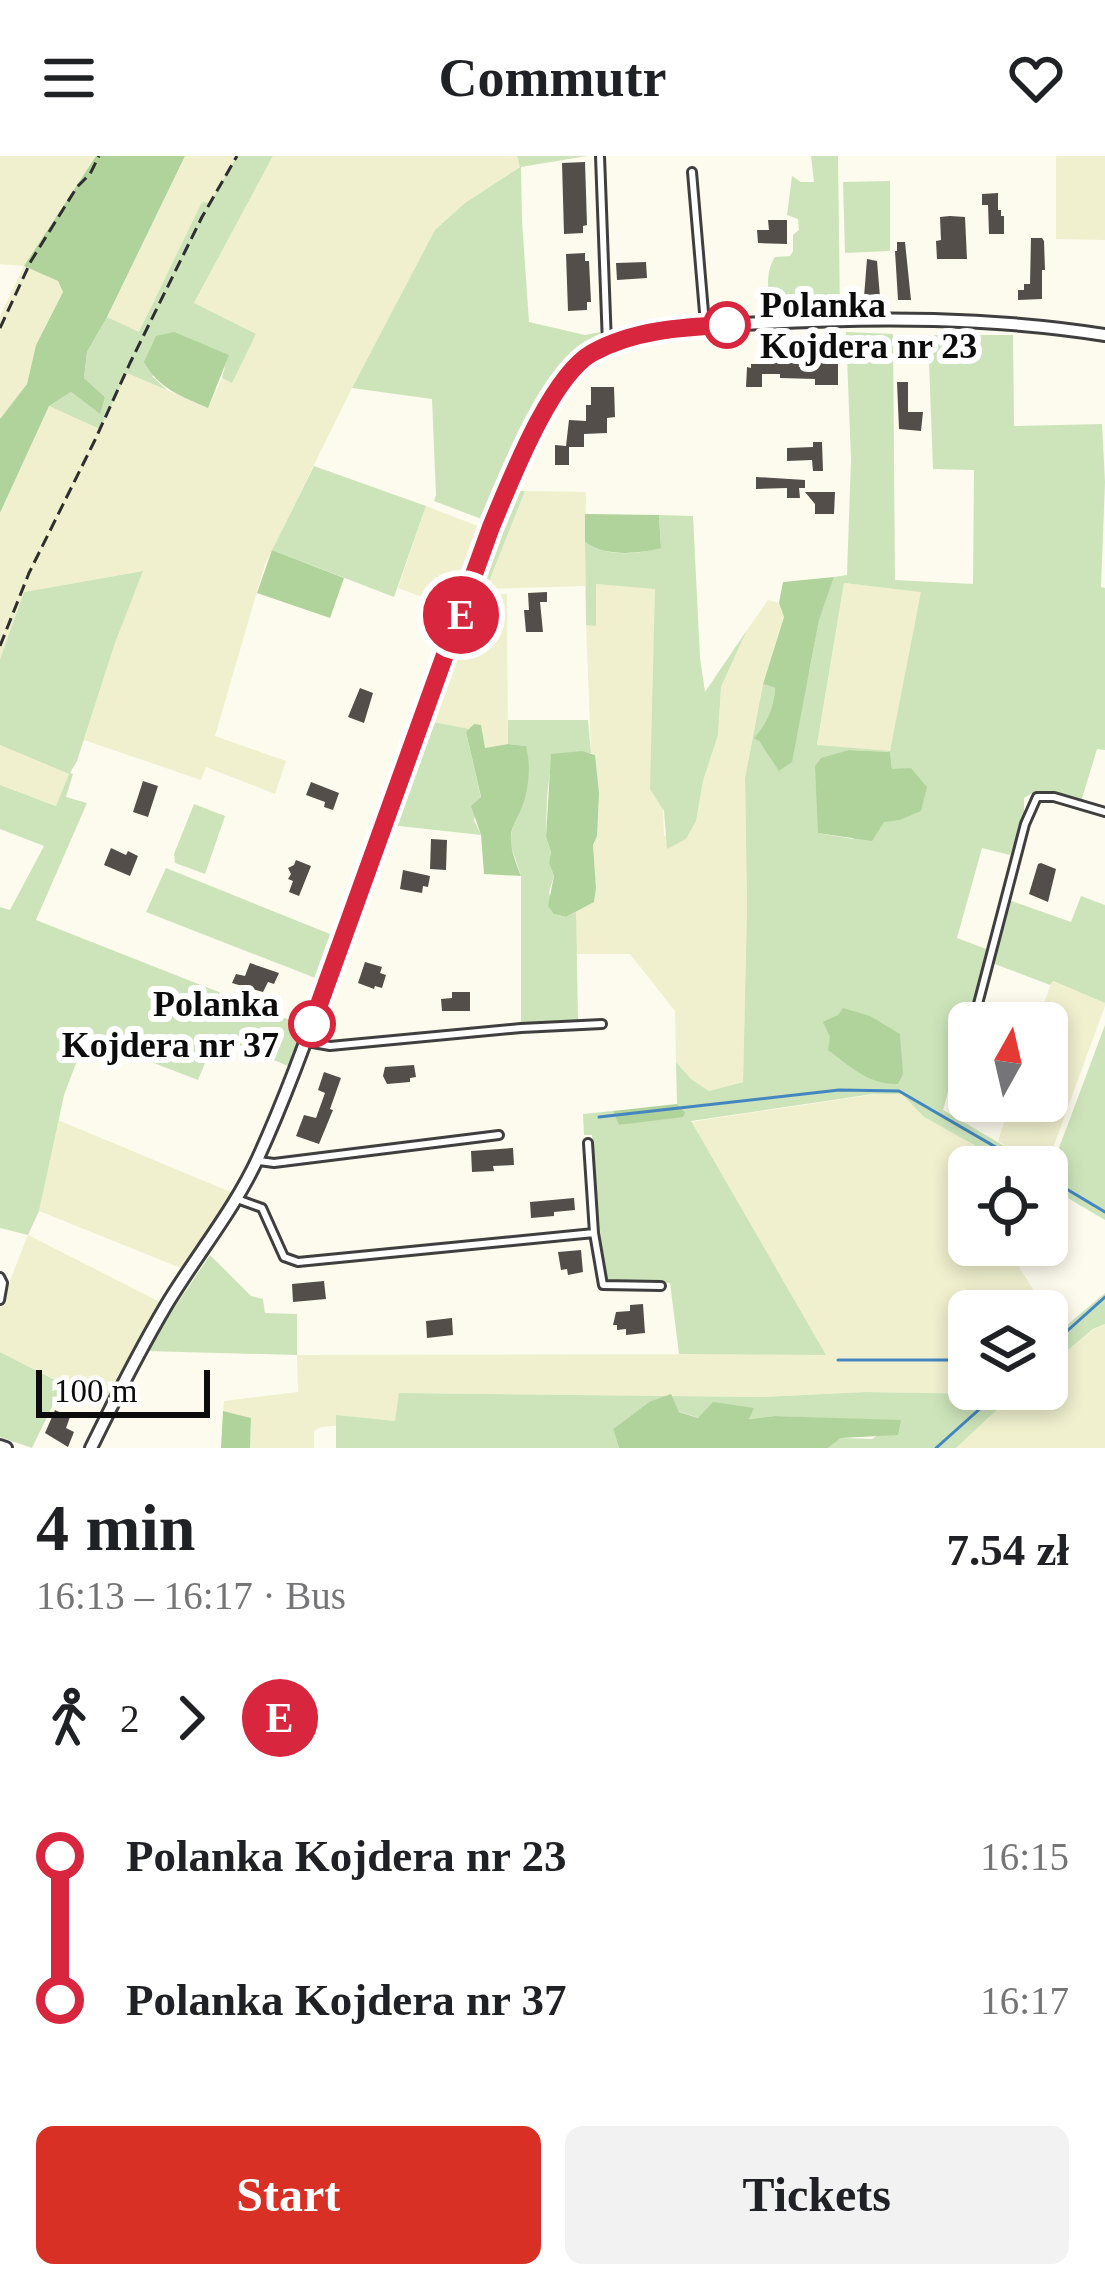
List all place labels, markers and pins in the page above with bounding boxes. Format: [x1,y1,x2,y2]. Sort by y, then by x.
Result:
place label: Polanka Kojdera nr 23 [760,285,977,366]
marker: Polanka Kojdera nr 23 [705,303,749,347]
place label: Polanka Kojdera nr 37 [62,984,279,1065]
marker: Polanka Kojdera nr 37 [290,1002,334,1046]

